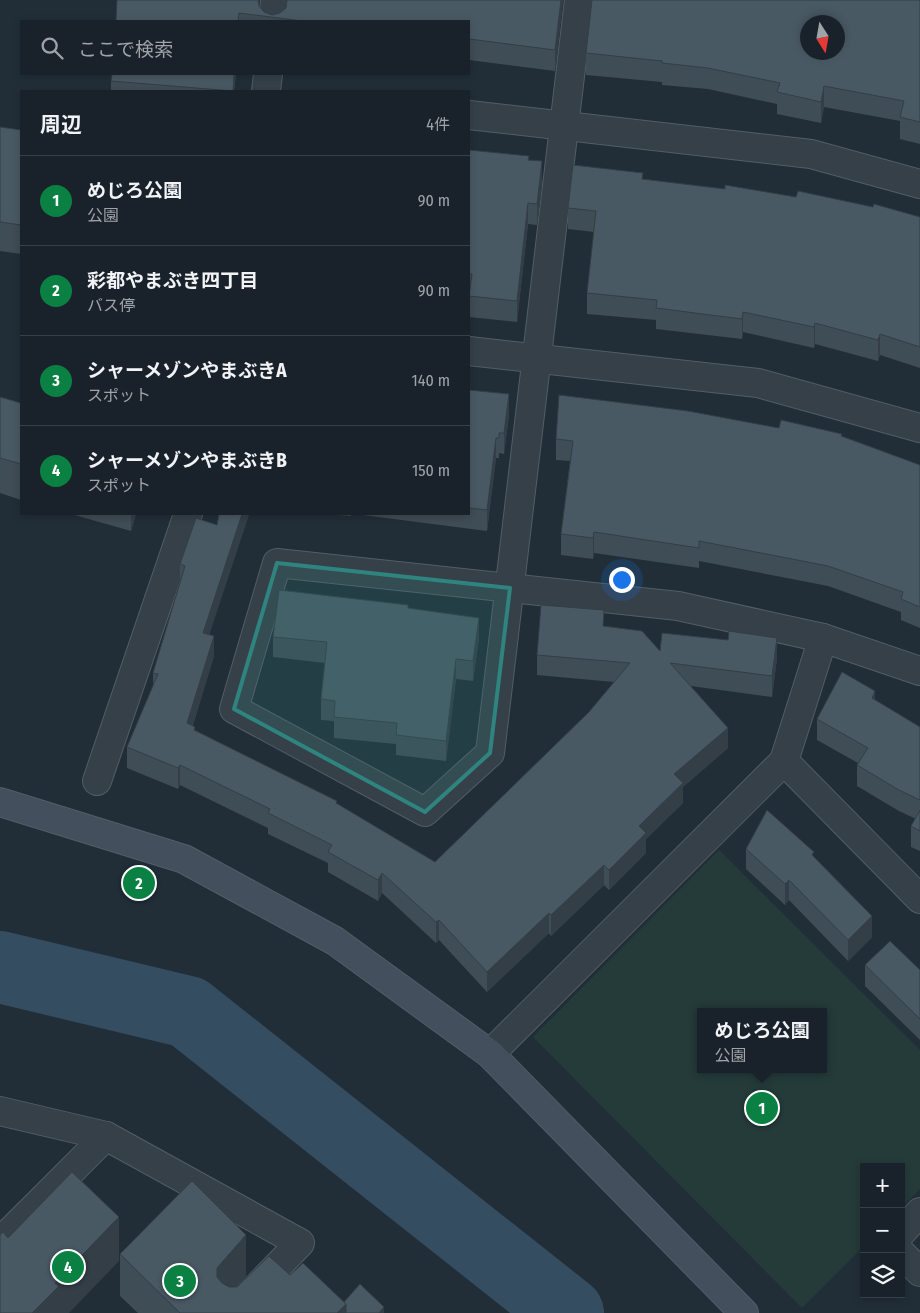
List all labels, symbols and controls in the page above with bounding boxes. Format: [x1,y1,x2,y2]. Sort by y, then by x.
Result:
north arrow [800,15,845,60]
search box [20,20,470,75]
icon: search [38,34,66,62]
text: ここで検索 [78,38,173,61]
text: 周辺 [40,112,82,138]
text: 4件 [426,115,450,134]
text: めじろ公園 [87,179,182,202]
text: 1 [53,191,59,210]
text: 90 m [418,191,450,210]
text: 公園 [87,206,119,225]
text: 彩都やまぶき四丁目 [87,269,258,292]
text: 2 [52,281,60,300]
text: 90 m [418,281,450,300]
text: バス停 [87,296,135,315]
text: シャーメゾンやまぶきA [87,359,287,382]
text: 3 [52,371,60,390]
text: 140 m [412,371,450,390]
text: スポット [87,386,151,405]
text: シャーメゾンやまぶきB [87,449,287,472]
text: 4 [52,461,60,480]
text: 150 m [412,461,450,480]
text: スポット [87,476,151,495]
your location [609,567,635,593]
pin: 2 [123,864,155,902]
popup [697,1008,827,1073]
text: めじろ公園 [714,1019,810,1042]
text: 公園 [714,1046,747,1065]
pin: 1 [746,1089,778,1127]
map controls [860,1163,905,1298]
button: + [860,1163,905,1208]
button: − [860,1208,905,1253]
pin: 4 [52,1248,84,1286]
button: layers [860,1253,905,1298]
pin: 3 [164,1262,196,1300]

